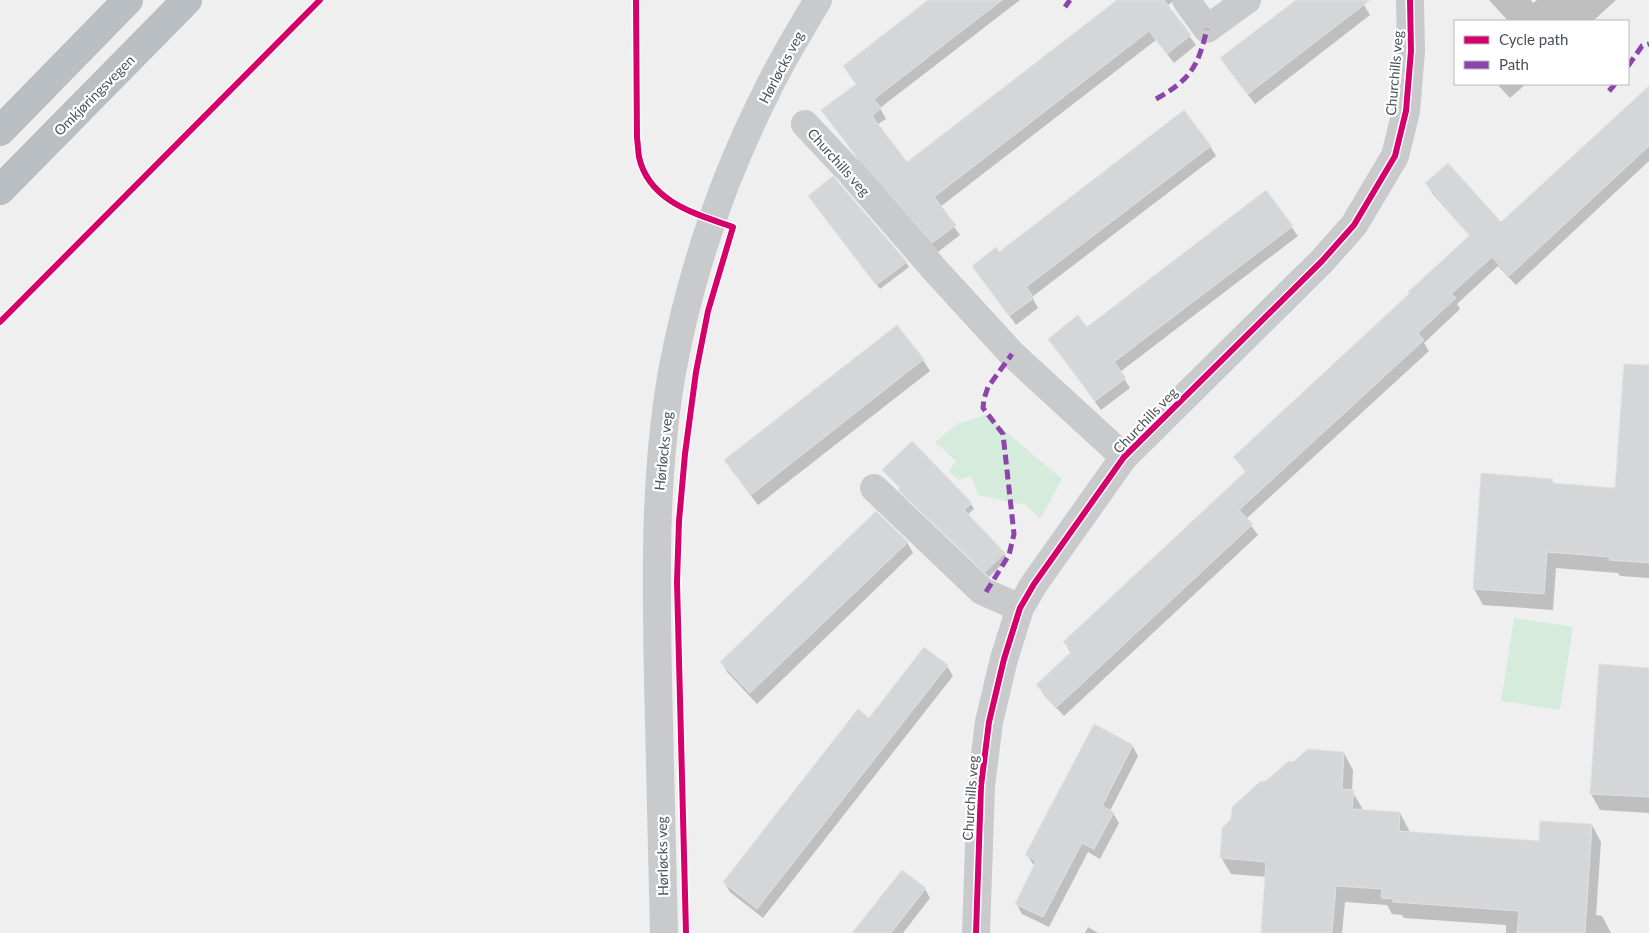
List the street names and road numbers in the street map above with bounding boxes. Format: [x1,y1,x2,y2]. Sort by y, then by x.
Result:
street label: Hørløcks veg [755,28,807,106]
street label: Churchills veg [1382,30,1406,116]
street label: Omkjøringsvegen [50,51,138,139]
street label: Churchills veg [804,125,874,199]
street label: Churchills veg [1109,383,1181,457]
street label: Hørløcks veg [650,411,676,491]
street label: Churchills veg [959,755,981,841]
street label: Hørløcks veg [653,816,671,896]

